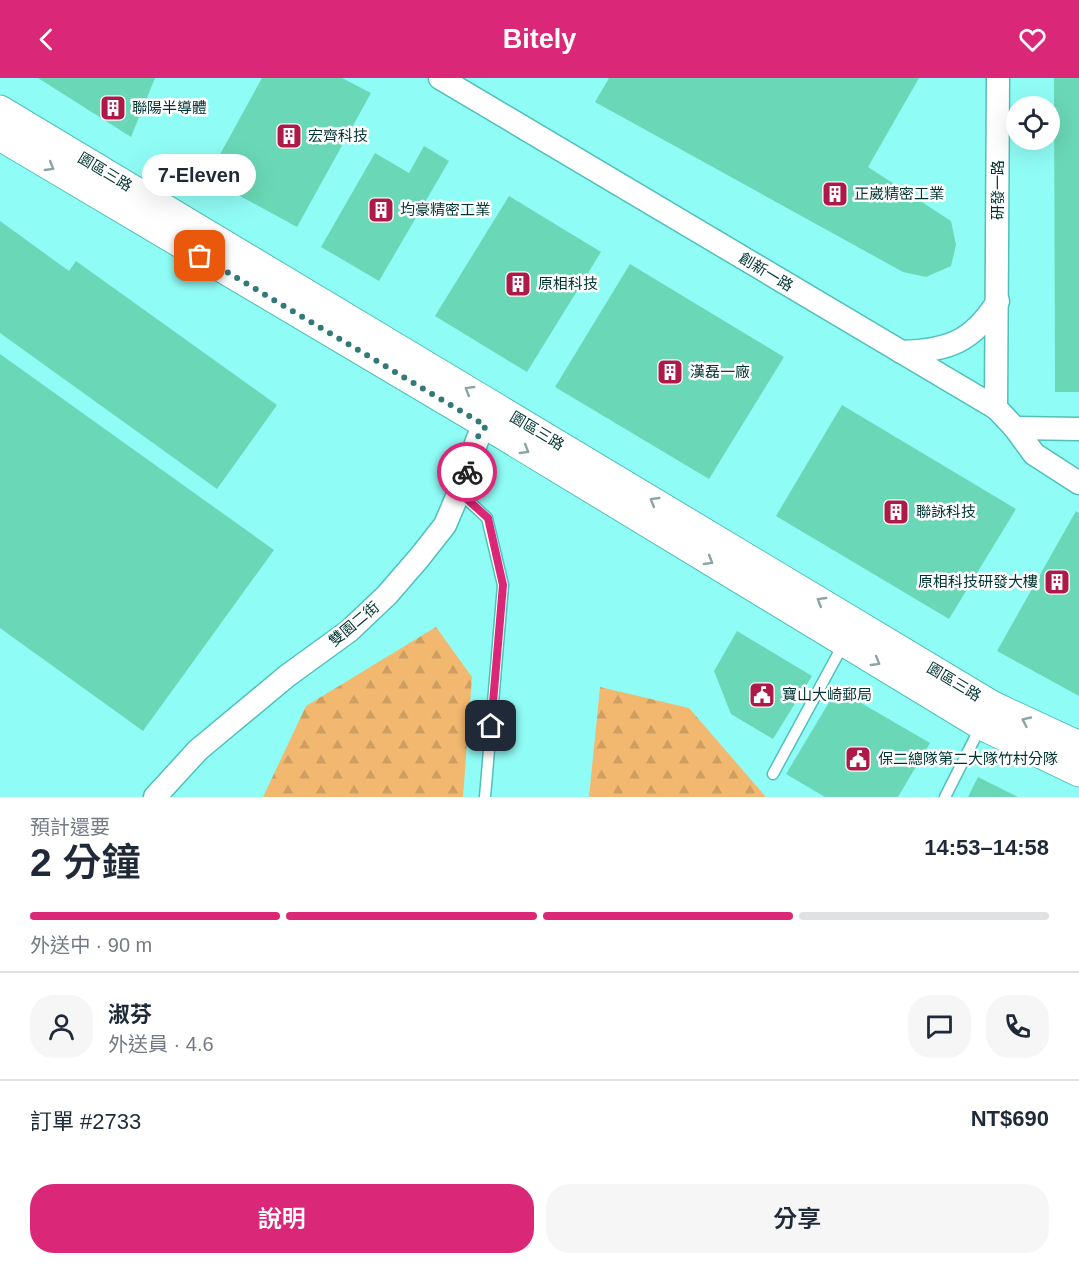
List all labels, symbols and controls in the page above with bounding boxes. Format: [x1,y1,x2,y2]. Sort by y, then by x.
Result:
icon: back [30,23,63,56]
icon: heart [1016,23,1049,56]
text: Bitely [503,24,576,54]
building icon: 聯陽半導體 [98,93,128,123]
map controls [1006,96,1060,150]
button: locate [1006,96,1060,150]
place label: 聯陽半導體 [132,99,207,116]
building icon: 宏齊科技 [274,121,304,151]
place label: 宏齊科技 [308,127,368,144]
street label: 園區三路 [75,149,135,194]
callout: 7-Eleven [143,154,257,196]
one-way arrow [44,160,54,171]
street label: 研發一路 [989,160,1006,220]
text: 7-Eleven [158,164,240,186]
building icon: 正崴精密工業 [820,179,850,209]
place label: 正崴精密工業 [854,185,944,202]
building icon: 均豪精密工業 [366,195,396,225]
place label: 均豪精密工業 [400,201,490,218]
pin [174,230,225,281]
icon: bag [183,239,216,272]
street label: 創新一路 [736,249,796,294]
building icon: 原相科技 [503,269,533,299]
place label: 原相科技 [538,275,598,292]
building icon: 漢磊一廠 [655,357,685,387]
place label: 漢磊一廠 [690,363,750,380]
one-way arrow [465,386,475,398]
street label: 園區三路 [507,408,567,453]
courier [437,442,497,502]
one-way arrow [519,442,529,454]
icon: bike [451,456,484,489]
one-way arrow [650,497,660,509]
building icon: 聯詠科技 [881,497,911,527]
place label: 聯詠科技 [916,503,976,520]
one-way arrow [703,554,713,566]
building icon: 原相科技研發大樓 [1042,567,1072,597]
place label: 原相科技研發大樓 [918,573,1038,590]
one-way arrow [817,597,827,609]
street label: 雙園二街 [325,598,382,649]
one-way arrow [870,655,880,667]
street label: 園區三路 [924,659,984,704]
public building icon: 寶山大崎郵局 [747,680,777,710]
place label: 寶山大崎郵局 [782,686,872,703]
pin [465,700,516,751]
icon: home [474,709,507,742]
one-way arrow [1021,716,1032,728]
public building icon: 保二總隊第二大隊竹村分隊 [843,744,873,774]
place label: 保二總隊第二大隊竹村分隊 [878,750,1058,767]
text: 預計還要 [30,816,110,838]
text: 14:53–14:58 [924,835,1049,860]
text: 2 分鐘 [30,841,141,884]
text: 外送中 · 90 m [30,934,152,956]
button: person [30,995,93,1058]
button: chat [908,995,971,1058]
button: phone [986,995,1049,1058]
text: 淑芬 [108,1002,152,1027]
text: 外送員 · 4.6 [108,1033,214,1055]
text: NT$690 [971,1106,1049,1131]
text: 訂單 #2733 [30,1109,141,1134]
button: 說明 [30,1184,534,1253]
button: 分享 [546,1184,1049,1253]

